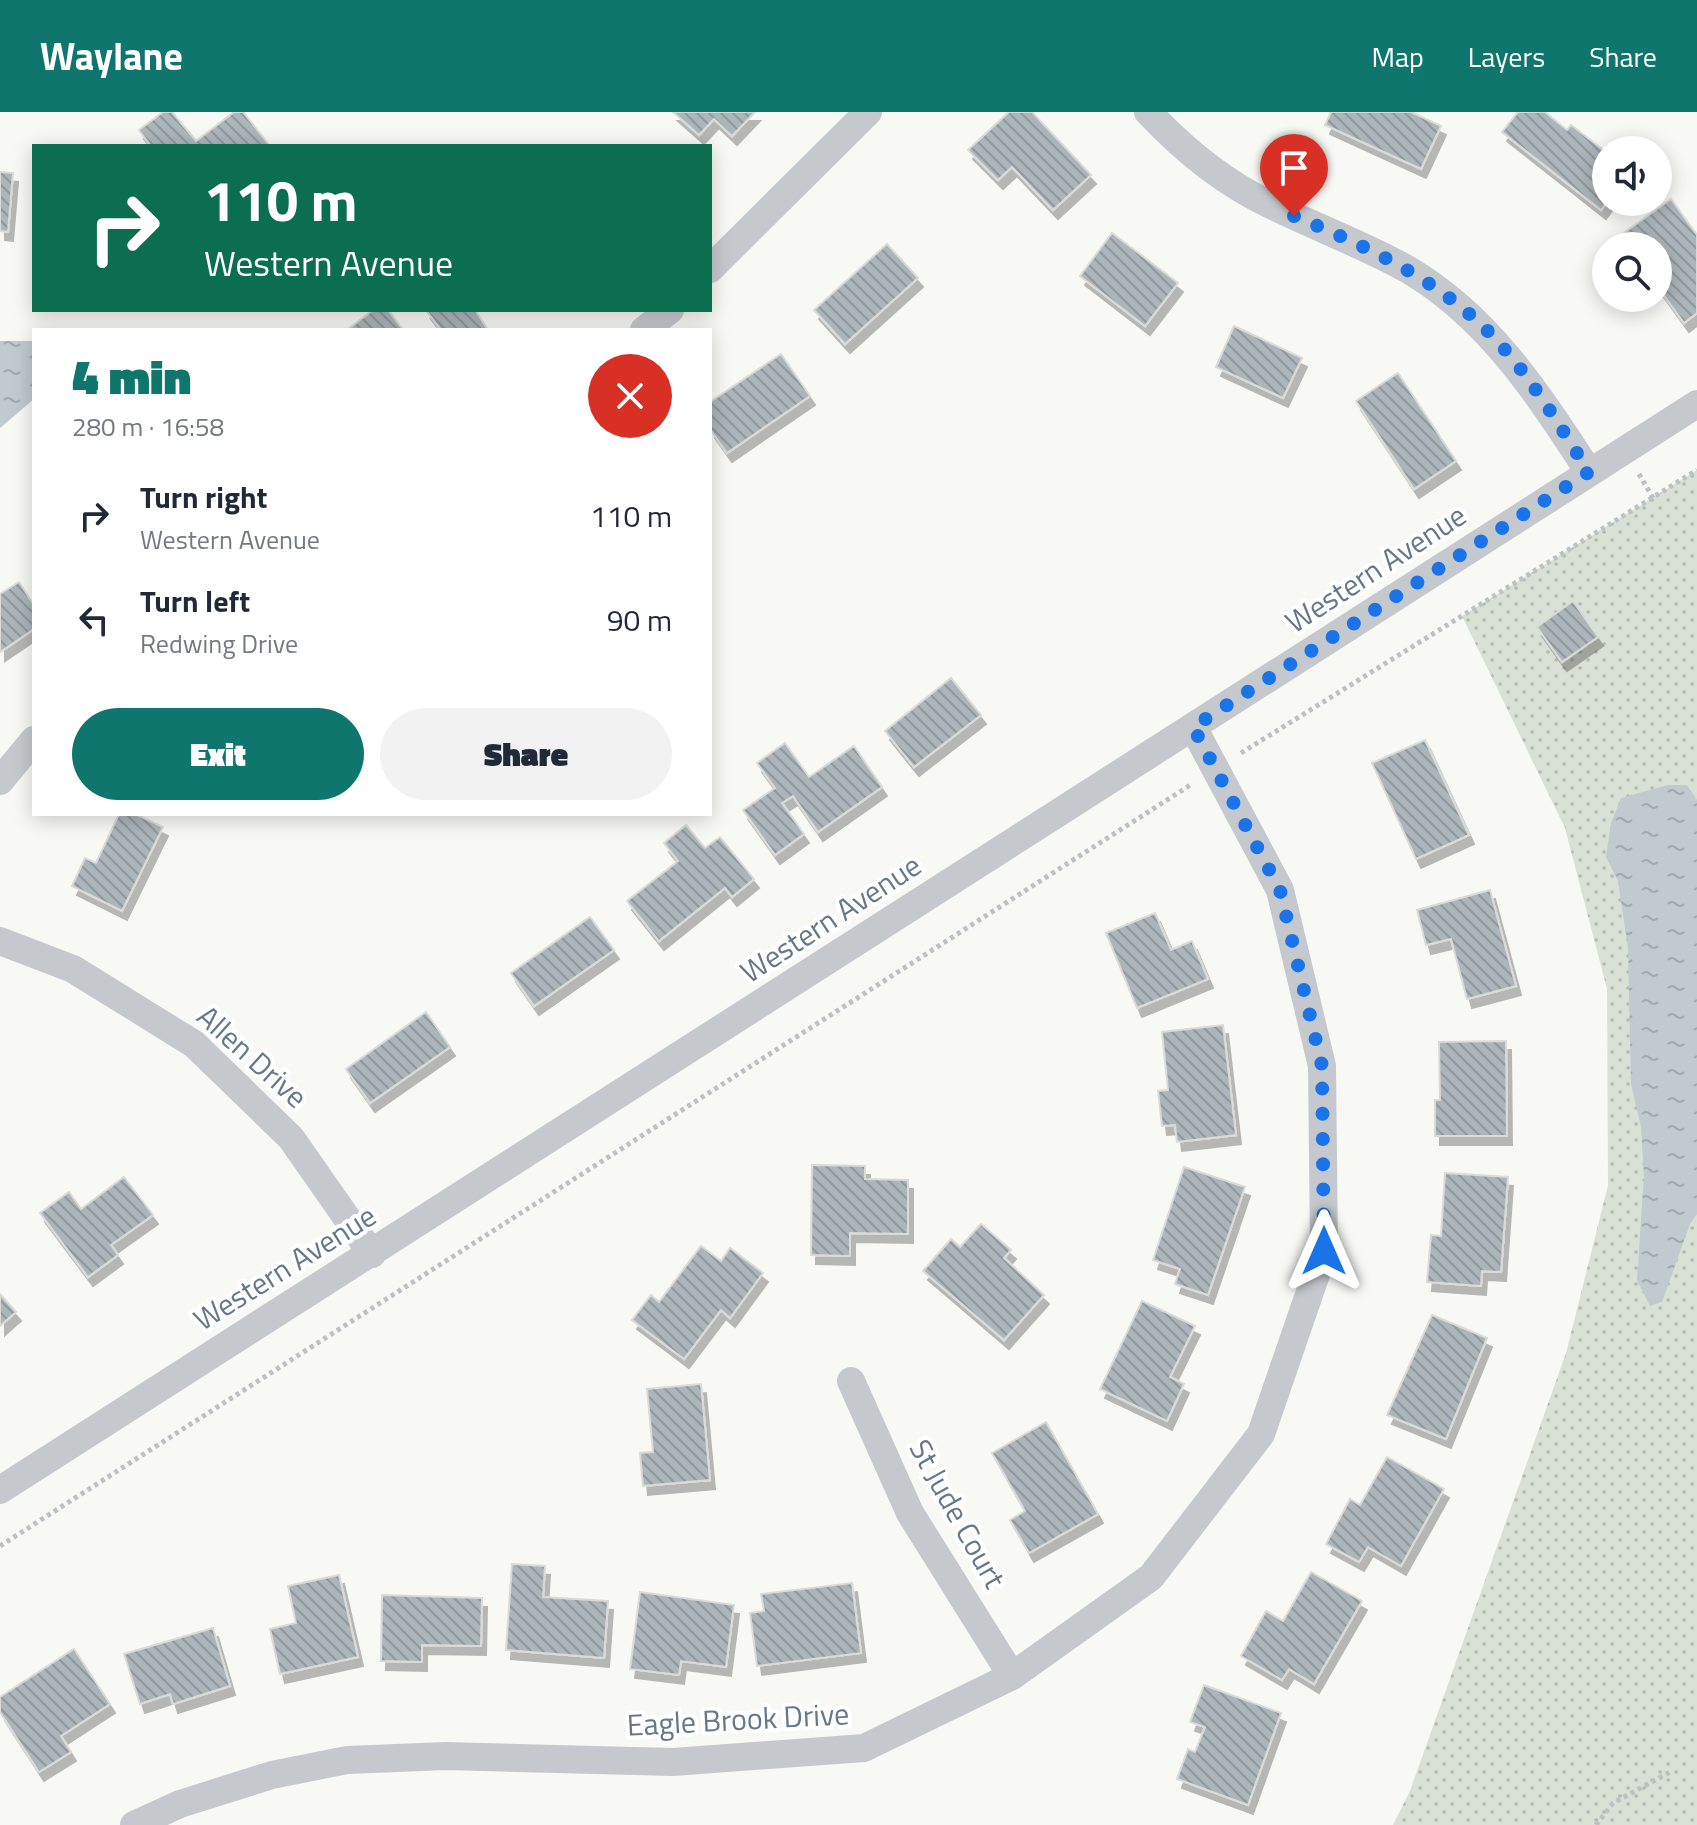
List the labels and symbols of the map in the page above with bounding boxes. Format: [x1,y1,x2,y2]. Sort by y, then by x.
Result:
pin [1260,134,1328,216]
street label: Western Avenue [1276,492,1475,644]
street label: Western Avenue [731,842,930,994]
street label: Allen Drive [187,994,318,1119]
street label: Western Avenue [184,1193,385,1342]
position arrow [1282,1209,1366,1293]
street label: St Jude Court [898,1431,1018,1597]
street label: Eagle Brook Drive [626,1690,850,1748]

